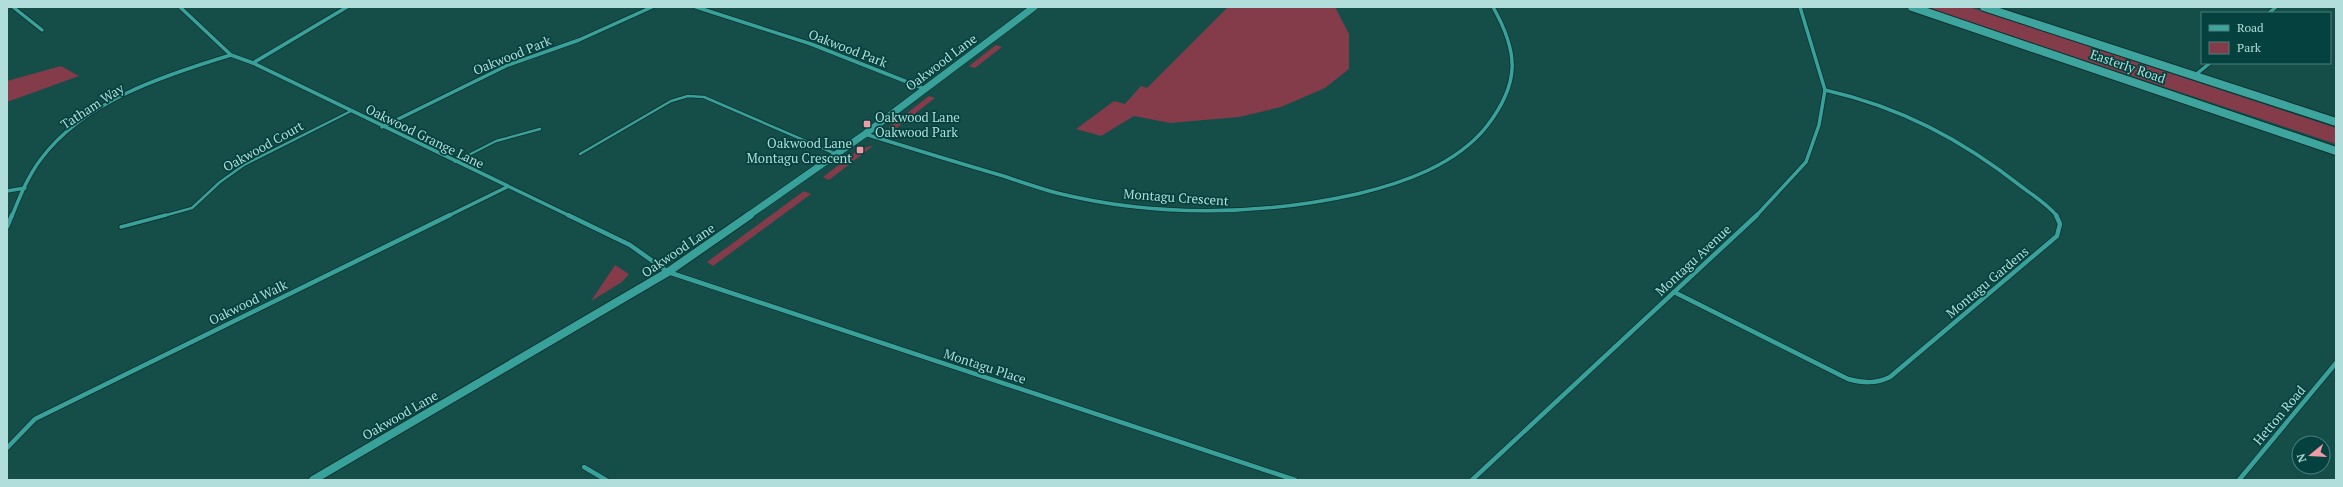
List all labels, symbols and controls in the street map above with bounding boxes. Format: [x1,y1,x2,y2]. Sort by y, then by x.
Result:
legend [2201,12,2331,64]
text: Road [2237,20,2264,35]
street label: Oakwood Park [806,25,890,71]
street label: Oakwood Lane [902,29,980,95]
street label: Oakwood Park [470,31,554,79]
text: Park [2237,40,2262,55]
street label: Easterly Road [2088,45,2168,87]
street label: Tatham Way [57,79,127,133]
street label: Oakwood Grange Lane [363,99,487,173]
place label: Oakwood Lane Oakwood Park [875,108,960,141]
street label: Oakwood Court [220,116,307,176]
marker: Oakwood Lane Oakwood Park [862,119,872,129]
place label: Oakwood Lane Montagu Crescent [747,134,852,167]
marker: Oakwood Lane Montagu Crescent [855,145,865,155]
street label: Montagu Crescent [1123,184,1229,210]
street label: Oakwood Lane [638,219,718,281]
street label: Montagu Avenue [1651,220,1735,300]
street label: Montagu Gardens [1942,242,2032,322]
street label: Oakwood Walk [206,275,291,329]
street label: Montagu Place [942,344,1028,388]
street label: Hetton Road [2249,381,2309,449]
street label: Oakwood Lane [359,386,441,444]
north arrow [2291,435,2331,475]
text: N [2293,451,2309,464]

